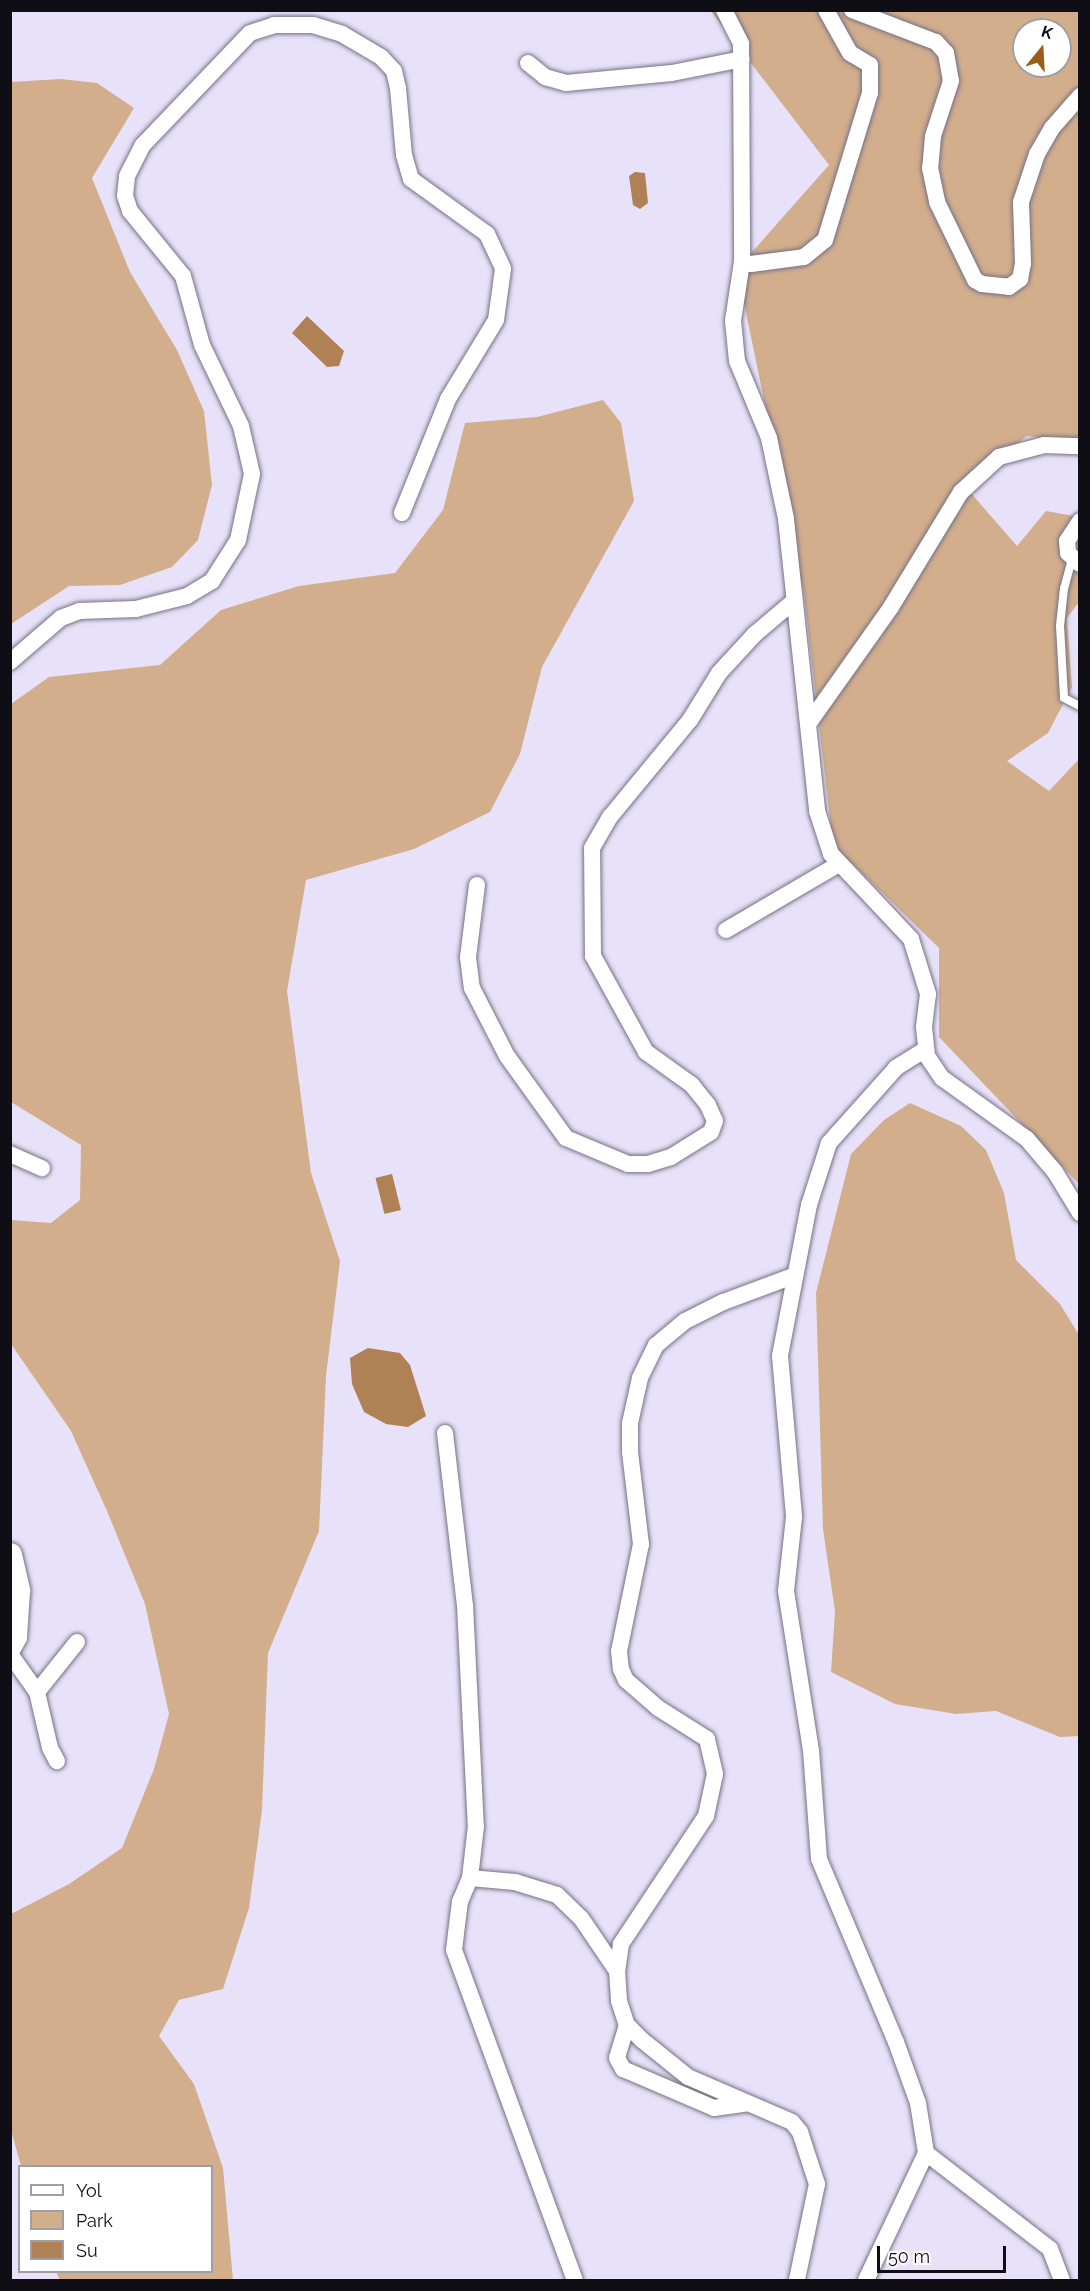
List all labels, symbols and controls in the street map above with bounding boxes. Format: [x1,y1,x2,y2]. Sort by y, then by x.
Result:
north arrow [1012,18,1072,78]
text: K [1039,22,1055,43]
legend [18,2165,213,2273]
text: Yol [76,2180,102,2201]
text: Park [76,2210,113,2231]
scale bar [880,2234,1009,2272]
text: Su [76,2240,98,2261]
text: 50 m [888,2246,930,2267]

